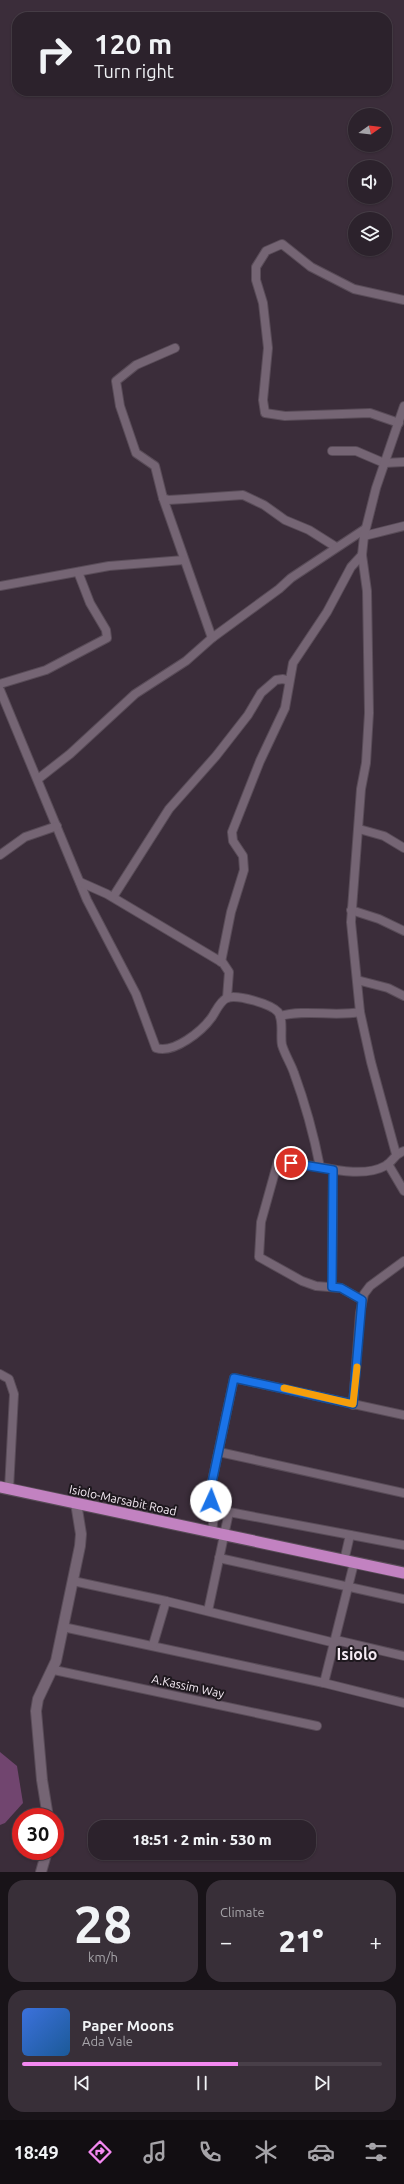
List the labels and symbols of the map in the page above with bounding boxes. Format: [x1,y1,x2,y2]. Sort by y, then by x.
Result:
north arrow [348,108,392,152]
pin [274,1146,308,1180]
position arrow [190,1480,232,1522]
street label: Isiolo-Marsabit Road [68,1482,178,1518]
district label: Isiolo [337,1645,377,1663]
street label: A.Kassim Way [151,1672,226,1700]
speed limit sign: 30 [12,1808,64,1860]

